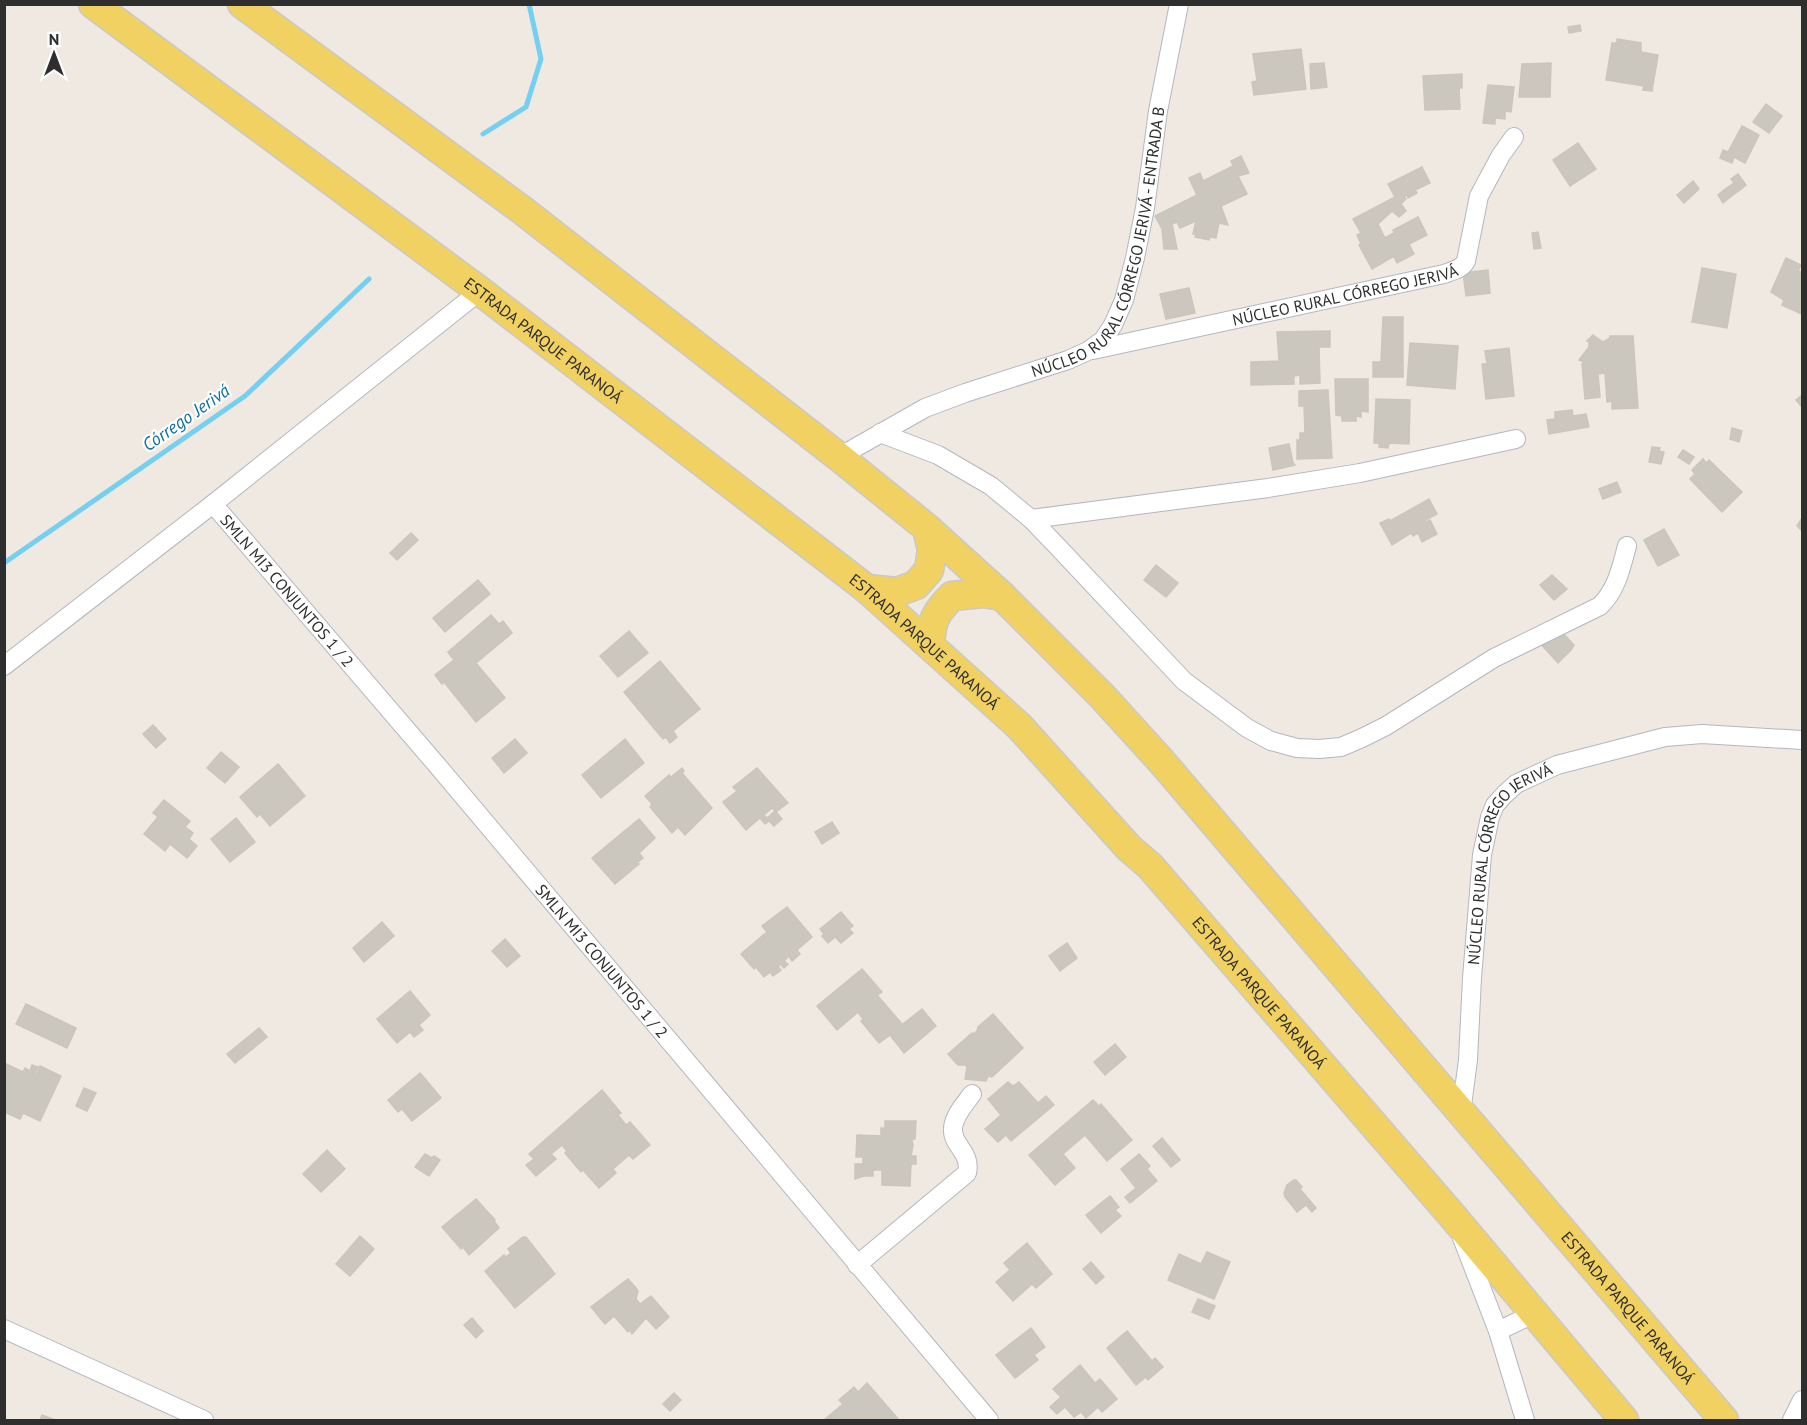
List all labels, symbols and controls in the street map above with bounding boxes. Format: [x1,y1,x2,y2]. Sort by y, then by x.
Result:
north arrow [24,24,84,84]
text: N [49,29,59,49]
street label: NÚCLEO RURAL CÓRREGO JERIVÁ - ENTRADA B [1029,105,1168,381]
street label: NÚCLEO RURAL CÓRREGO JERIVÁ [1230,260,1461,330]
street label: ESTRADA PARQUE PARANOÁ [460,273,627,408]
water label: Córrego Jerivá [138,379,234,456]
street label: SMLN MI3 CONJUNTOS 1 / 2 [216,510,358,671]
street label: ESTRADA PARQUE PARANOÁ [845,569,1004,714]
street label: NÚCLEO RURAL CÓRREGO JERIVÁ [1463,758,1556,966]
street label: SMLN MI3 CONJUNTOS 1 / 2 [532,880,672,1042]
street label: ESTRADA PARQUE PARANOÁ [1188,912,1331,1073]
street label: ESTRADA PARQUE PARANOÁ [1557,1227,1699,1389]

